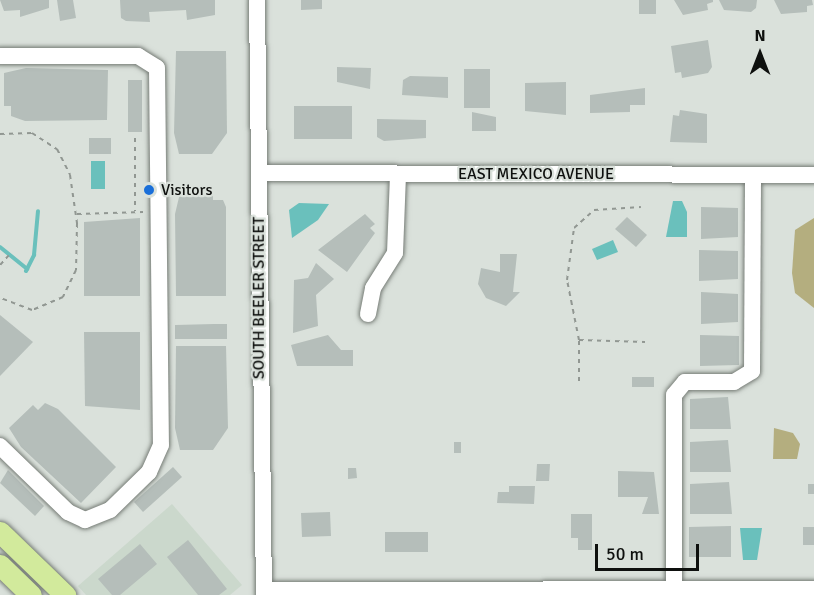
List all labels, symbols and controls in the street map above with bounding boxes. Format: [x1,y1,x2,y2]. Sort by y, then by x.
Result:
north arrow [730,24,790,84]
text: N [754,26,766,46]
street label: EAST MEXICO AVENUE [458,164,614,184]
place label: Visitors [161,180,212,200]
marker: Visitors [142,183,156,197]
street label: SOUTH BEELER STREET [249,217,269,379]
scale bar [598,532,702,570]
text: 50 m [606,543,644,565]

